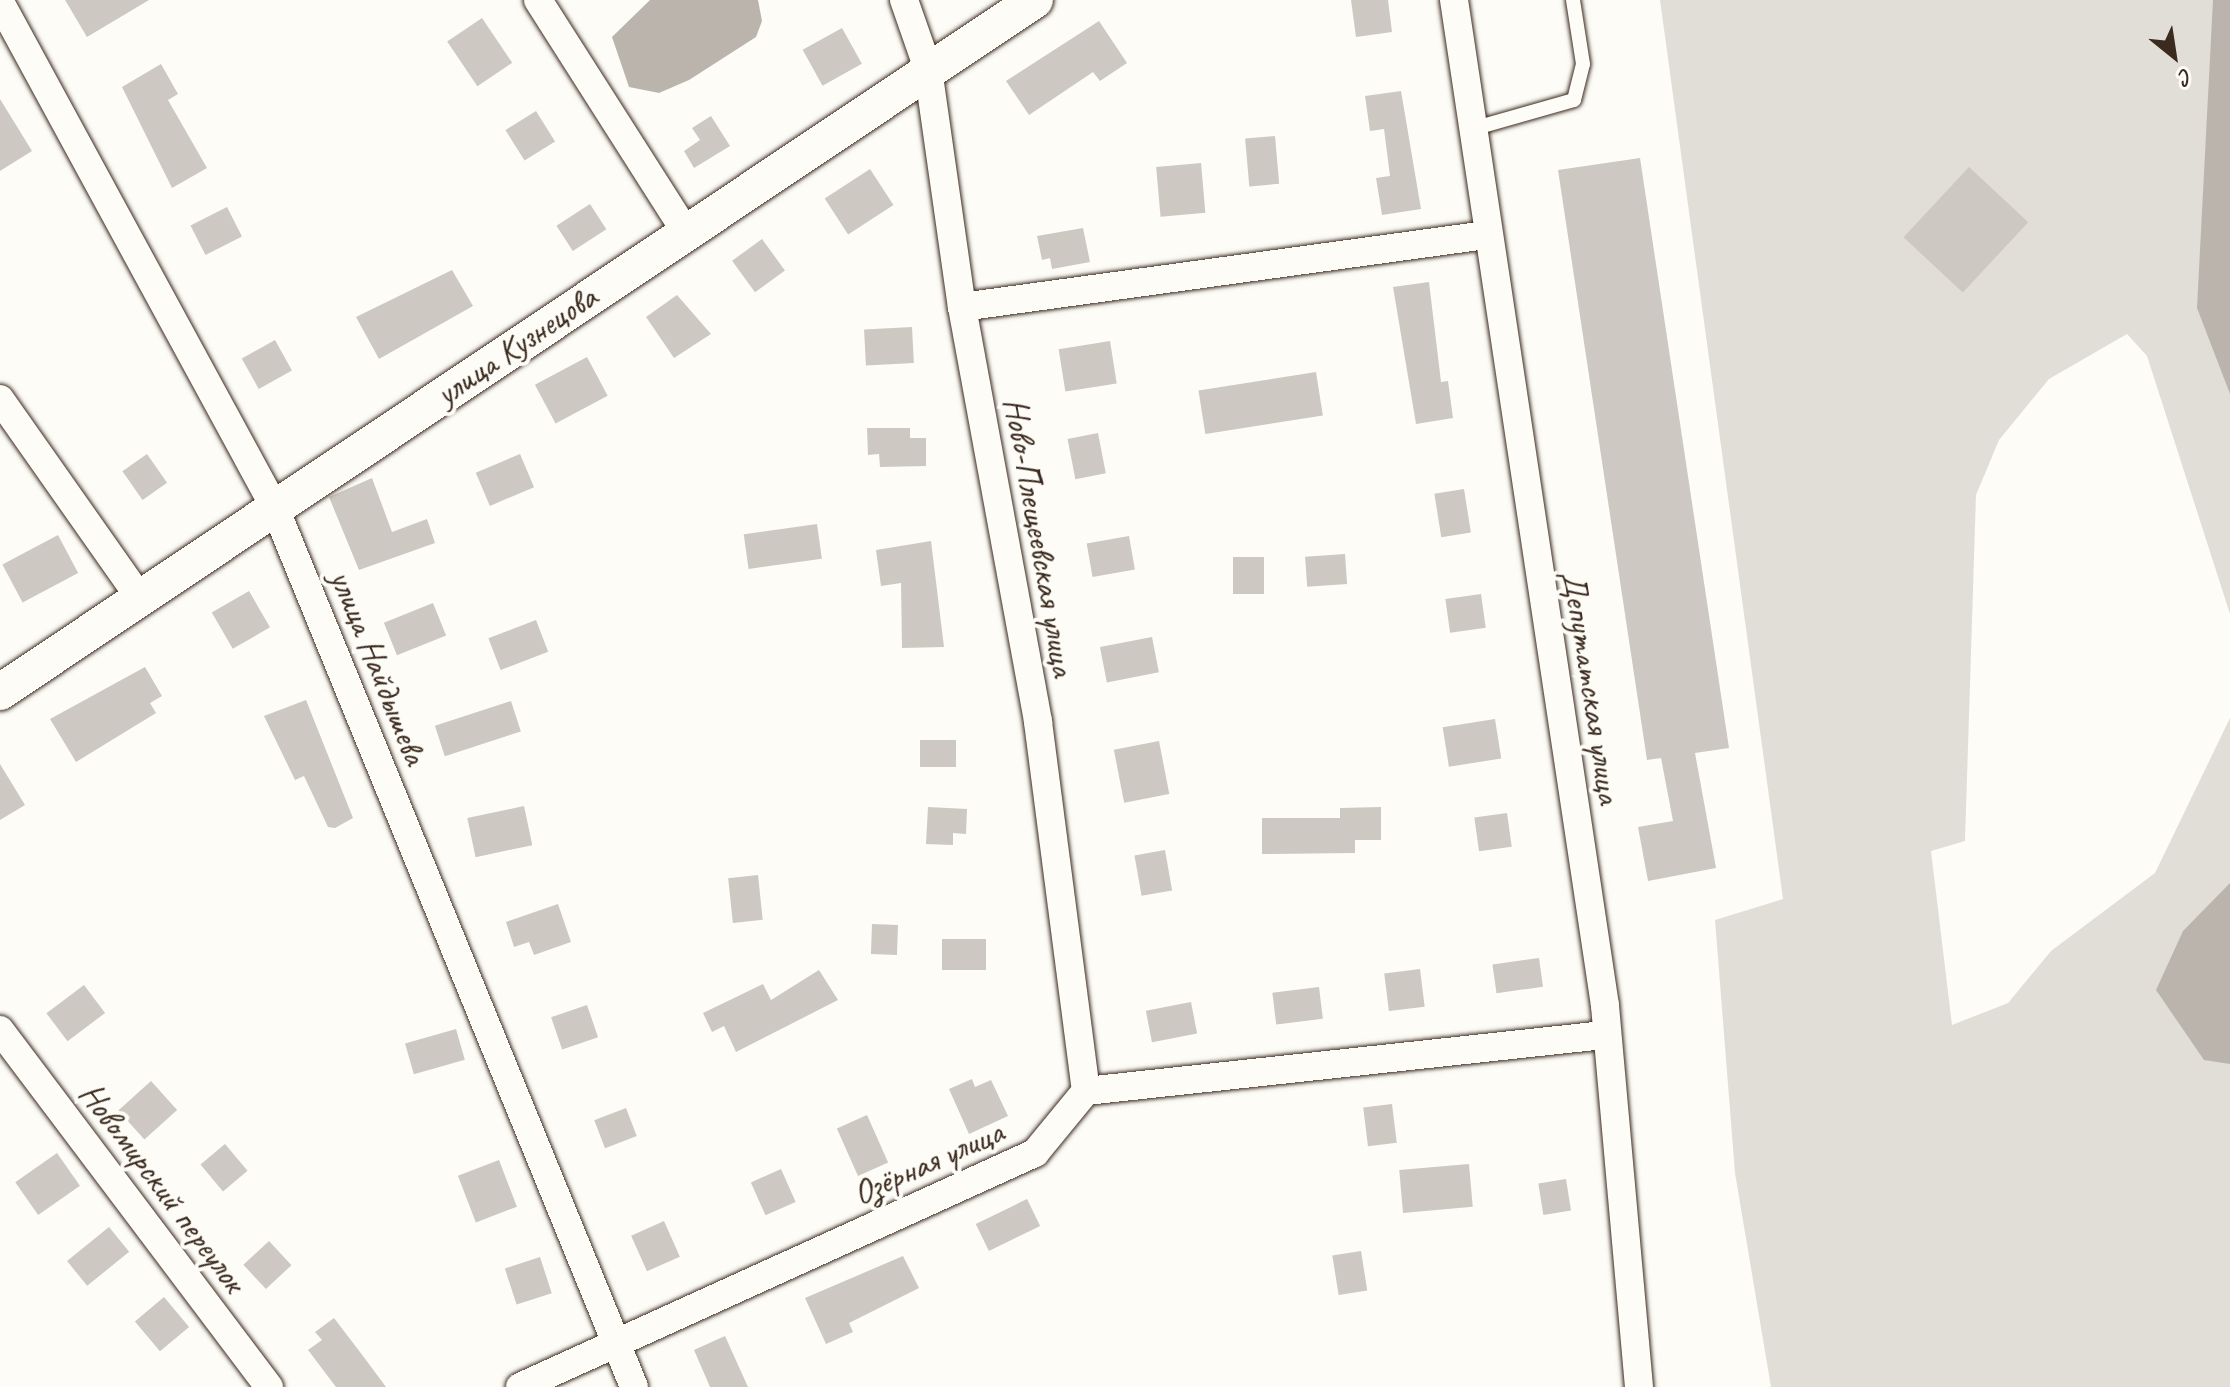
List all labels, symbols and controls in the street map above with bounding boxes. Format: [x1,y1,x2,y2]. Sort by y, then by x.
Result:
north arrow [2134,16,2214,96]
text: С [2174,62,2198,92]
street label: улица Кузнецова [428,276,604,414]
street label: Ново-Плещеевская улица [995,393,1085,681]
street label: улица Найдышева [322,564,436,770]
street label: Депутатская улица [1553,566,1631,808]
street label: Новомирский переулок [71,1074,255,1300]
street label: Озёрная улица [845,1110,1011,1214]

